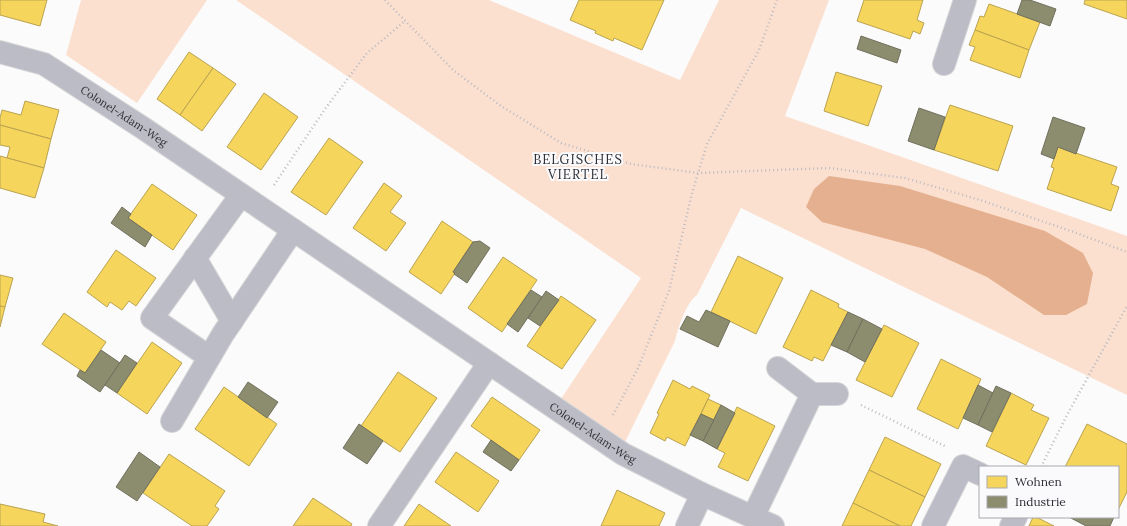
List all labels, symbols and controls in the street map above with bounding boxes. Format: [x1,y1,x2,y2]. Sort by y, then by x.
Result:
street label: Colonel-Adam-Weg [78,82,171,150]
district label: BELGISCHES VIERTEL [533,151,623,183]
street label: Colonel-Adam-Weg [547,399,639,467]
legend [979,466,1119,518]
text: Wohnen [1015,474,1062,489]
text: Industrie [1015,494,1066,509]

